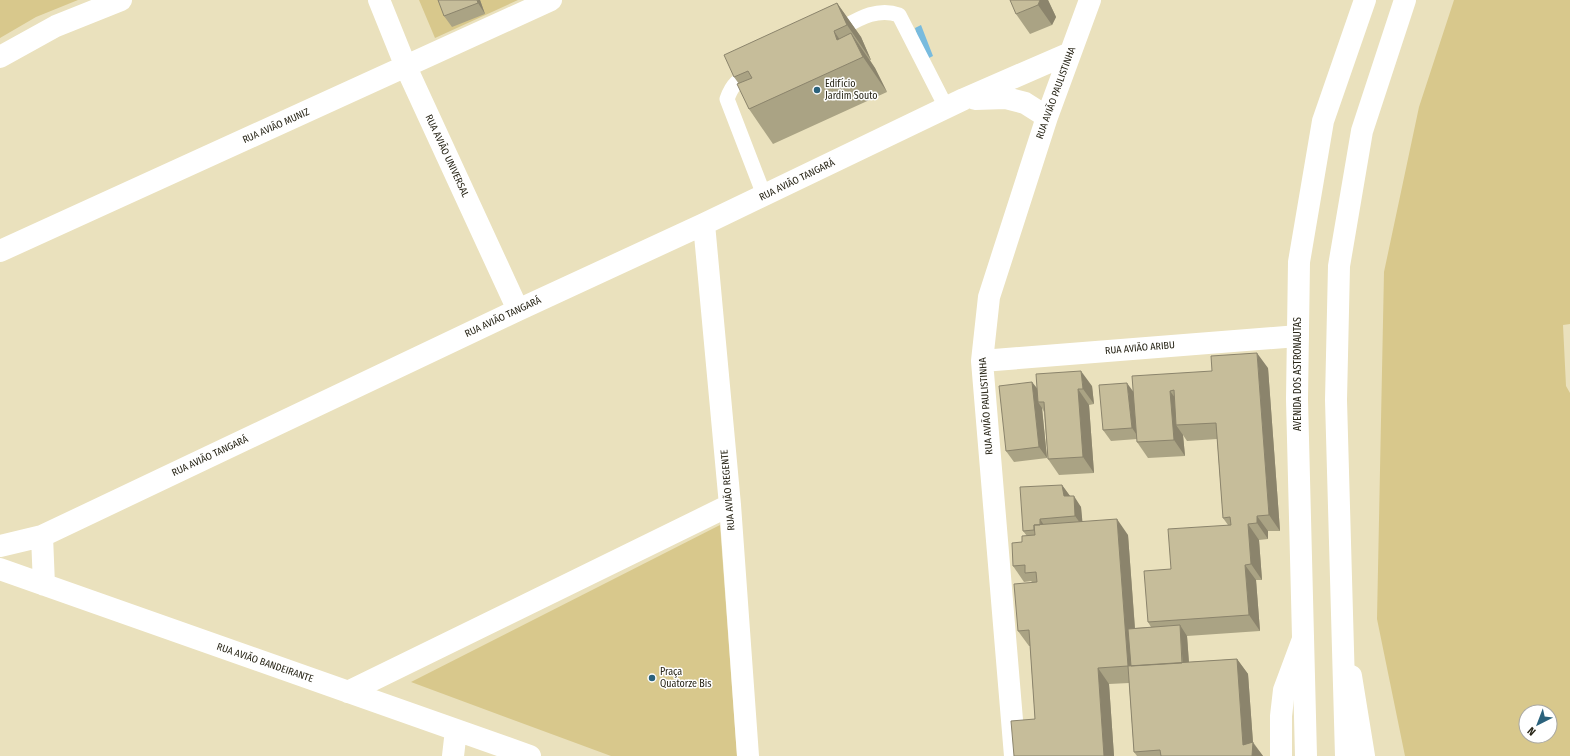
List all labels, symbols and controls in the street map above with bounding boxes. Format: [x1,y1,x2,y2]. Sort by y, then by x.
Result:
street label: RUA AVIÃO PAULISTINHA [1033,44,1079,141]
place label: Edifício Jardim Souto [825,77,878,102]
marker: Edifício Jardim Souto [812,85,822,95]
street label: RUA AVIÃO MUNIZ [240,105,311,146]
street label: RUA AVIÃO UNIVERSAL [423,112,473,200]
street label: RUA AVIÃO TANGARÁ [756,154,837,203]
street label: RUA AVIÃO TANGARÁ [462,292,544,340]
street label: AVENIDA DOS ASTRONAUTAS [1292,317,1304,431]
street label: RUA AVIÃO ARIBU [1104,338,1176,357]
street label: RUA AVIÃO PAULISTINHA [976,356,995,455]
street label: RUA AVIÃO TANGARÁ [169,431,251,479]
street label: RUA AVIÃO REGENTE [717,449,738,531]
street label: RUA AVIÃO BANDEIRANTE [215,640,315,685]
place label: Praça Quatorze Bis [660,666,712,690]
marker: Praça Quatorze Bis [647,673,657,683]
north arrow [1518,704,1558,744]
text: N [1525,724,1538,738]

